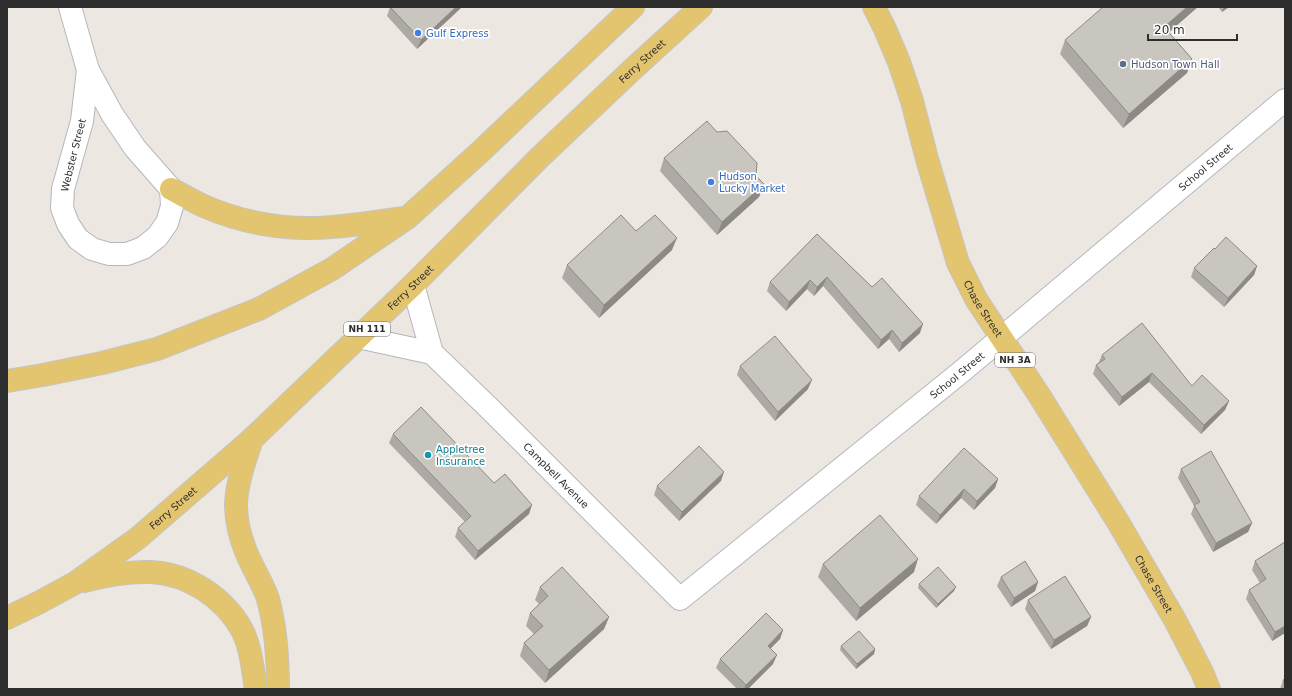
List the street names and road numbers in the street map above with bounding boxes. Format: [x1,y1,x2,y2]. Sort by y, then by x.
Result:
street label: Ferry Street [617,37,668,85]
street label: Webster Street [59,117,88,193]
street label: School Street [1176,142,1235,193]
street label: Ferry Street [386,263,435,312]
street label: Chase Street [961,278,1004,339]
road number: NH 111 [344,322,390,336]
street label: School Street [928,350,987,401]
road number: NH 3A [995,353,1035,367]
street label: Campbell Avenue [521,441,591,511]
street label: Ferry Street [147,485,199,532]
street label: Chase Street [1132,553,1174,615]

